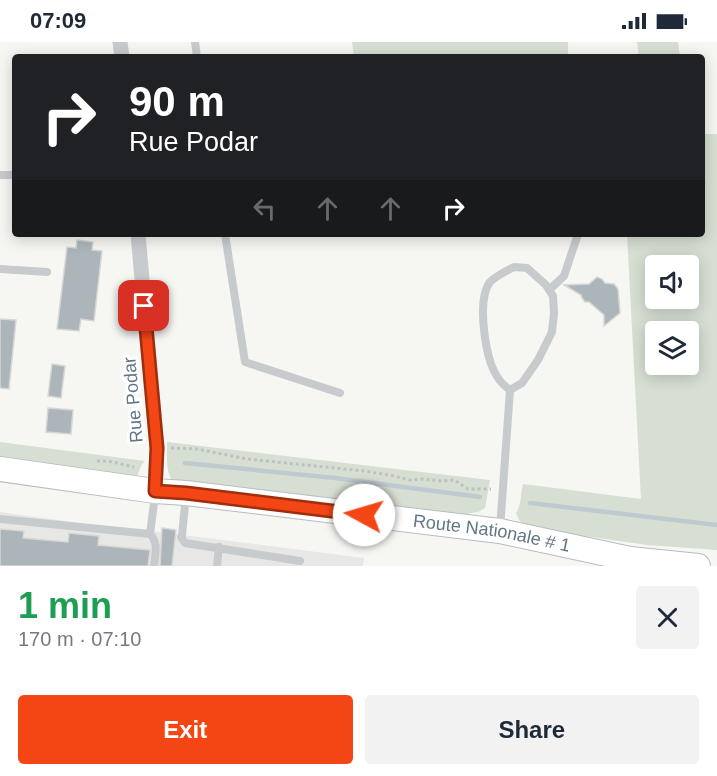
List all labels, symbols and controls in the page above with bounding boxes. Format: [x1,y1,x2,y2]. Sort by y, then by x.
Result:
text: 07:09 [30,8,86,33]
icon: right [30,78,108,156]
text: 90 m [129,78,225,125]
text: Rue Podar [129,127,258,157]
icon: left [248,192,281,225]
icon: ahead [311,192,344,225]
icon: ahead [374,192,407,225]
icon: right [437,192,470,225]
map controls [645,255,699,375]
button: sound [645,255,699,309]
pin [118,280,169,331]
icon: arrive [127,289,160,322]
button: layers [645,321,699,375]
street label: Rue Podar [119,356,147,444]
position arrow [332,483,396,547]
street label: Route Nationale # 1 [412,511,572,556]
text: 1 min [18,585,112,626]
button: close [636,586,699,649]
text: 170 m · 07:10 [18,628,141,650]
button: Exit [18,695,353,764]
button: Share [365,695,699,764]

